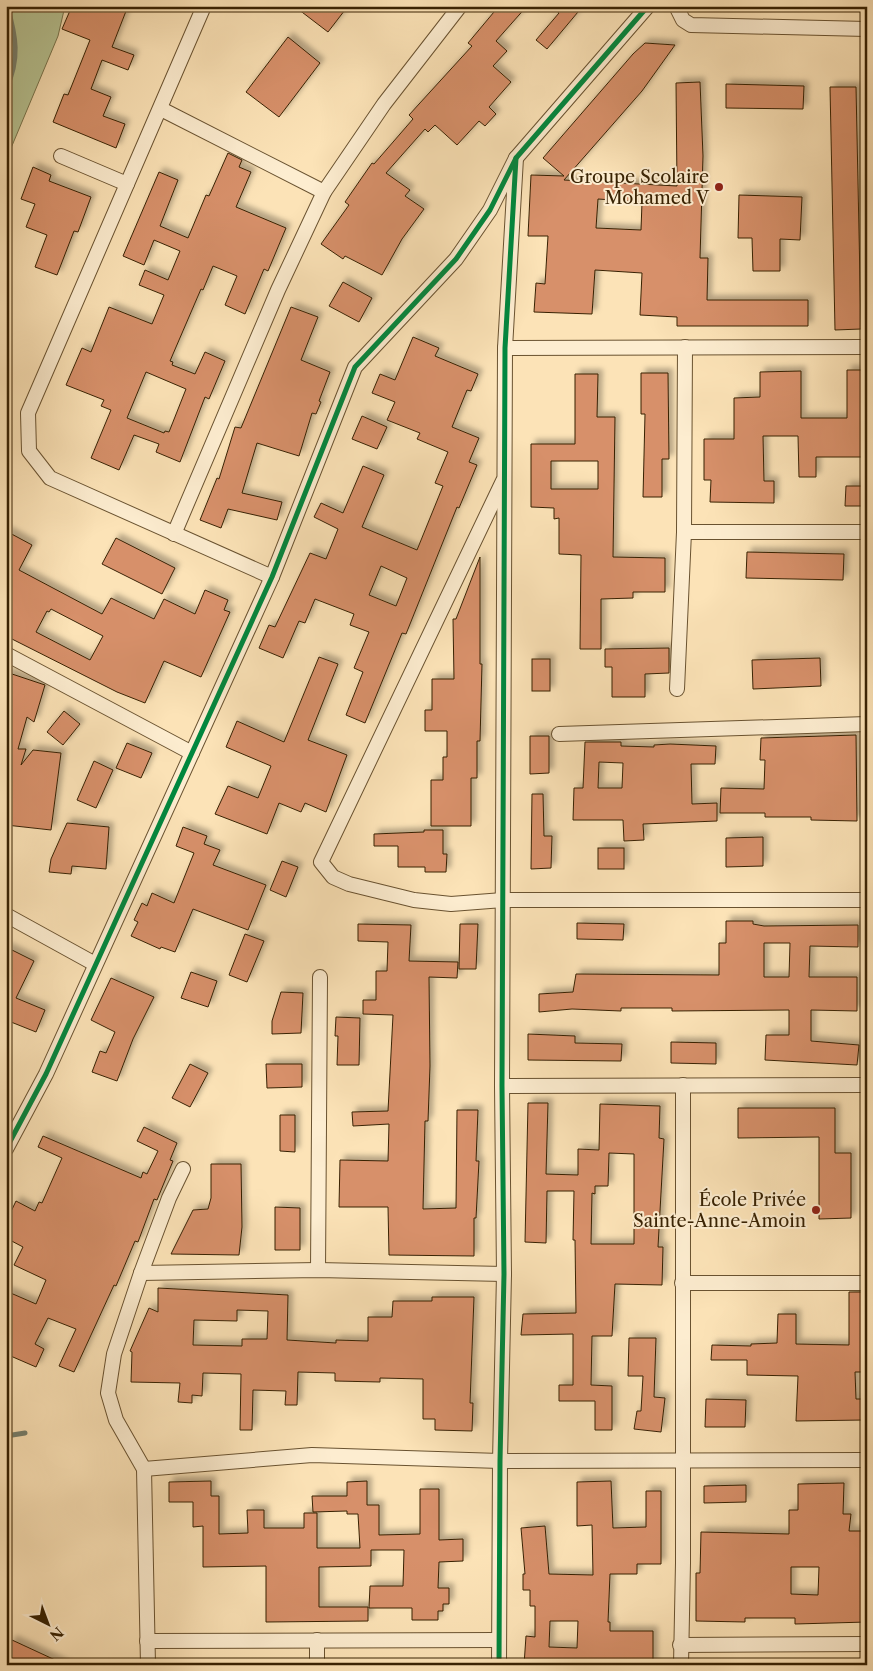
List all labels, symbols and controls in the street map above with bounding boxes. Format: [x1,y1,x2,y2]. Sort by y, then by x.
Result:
place label: Groupe Scolaire Mohamed V [570,166,710,209]
marker: Groupe Scolaire Mohamed V [713,181,725,193]
place label: École Privée Sainte-Anne-Amoin [633,1188,806,1232]
marker: École Privée Sainte-Anne-Amoin [810,1204,822,1216]
north arrow [22,1598,72,1648]
text: N [46,1623,67,1644]

